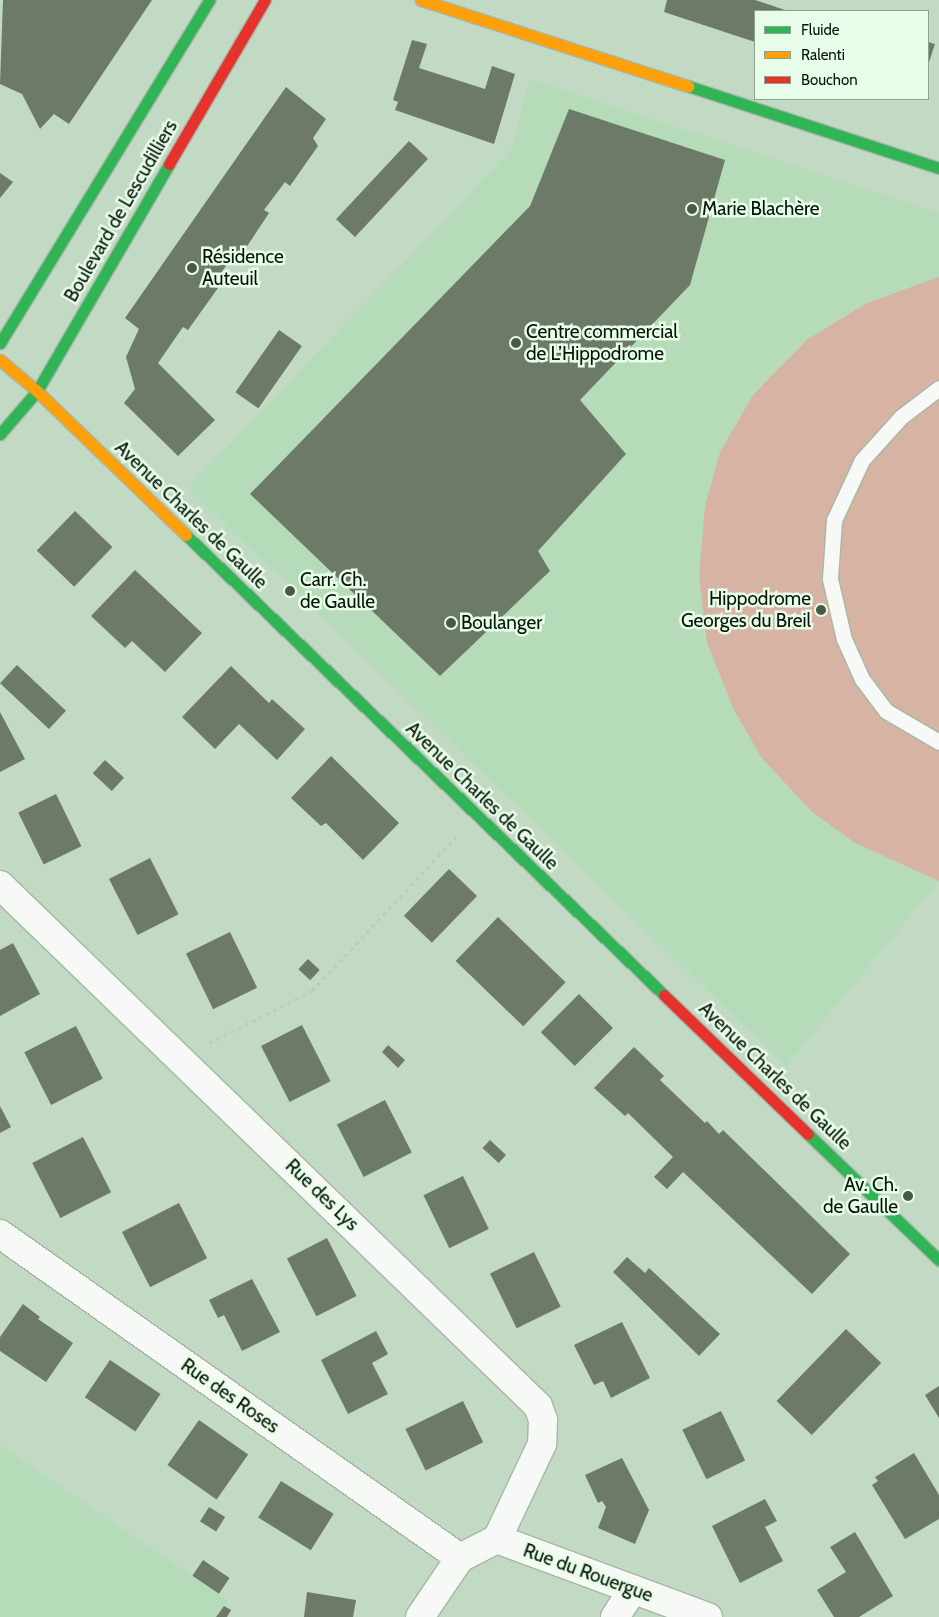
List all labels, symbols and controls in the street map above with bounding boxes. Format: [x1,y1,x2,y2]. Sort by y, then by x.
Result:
legend [754,10,929,100]
text: Fluide [801,21,839,39]
text: Ralenti [801,46,845,64]
text: Bouchon [801,71,858,89]
street label: Boulevard de Lescudilliers [60,116,182,306]
place label: Marie Blachère [702,198,819,220]
marker: Marie Blachère [686,203,698,215]
place label: Résidence Auteuil [202,246,284,290]
marker: Résidence Auteuil [186,262,198,274]
place label: Centre commercial de L’Hippodrome [526,321,678,365]
marker: Centre commercial de L’Hippodrome [510,337,522,349]
street label: Avenue Charles de Gaulle [110,436,272,594]
place label: Carr. Ch. de Gaulle [300,569,375,613]
marker: Carr. Ch. de Gaulle [284,585,296,597]
place label: Hippodrome Georges du Breil [681,588,811,632]
marker: Hippodrome Georges du Breil [815,604,827,616]
place label: Boulanger [461,612,542,634]
marker: Boulanger [445,617,457,629]
street label: Avenue Charles de Gaulle [401,717,563,875]
street label: Avenue Charles de Gaulle [694,997,856,1155]
street label: Rue des Lys [281,1154,363,1236]
place label: Av. Ch. de Gaulle [823,1174,898,1218]
marker: Av. Ch. de Gaulle [902,1190,914,1202]
street label: Rue des Roses [177,1354,283,1438]
street label: Rue du Rouergue [520,1539,656,1607]

